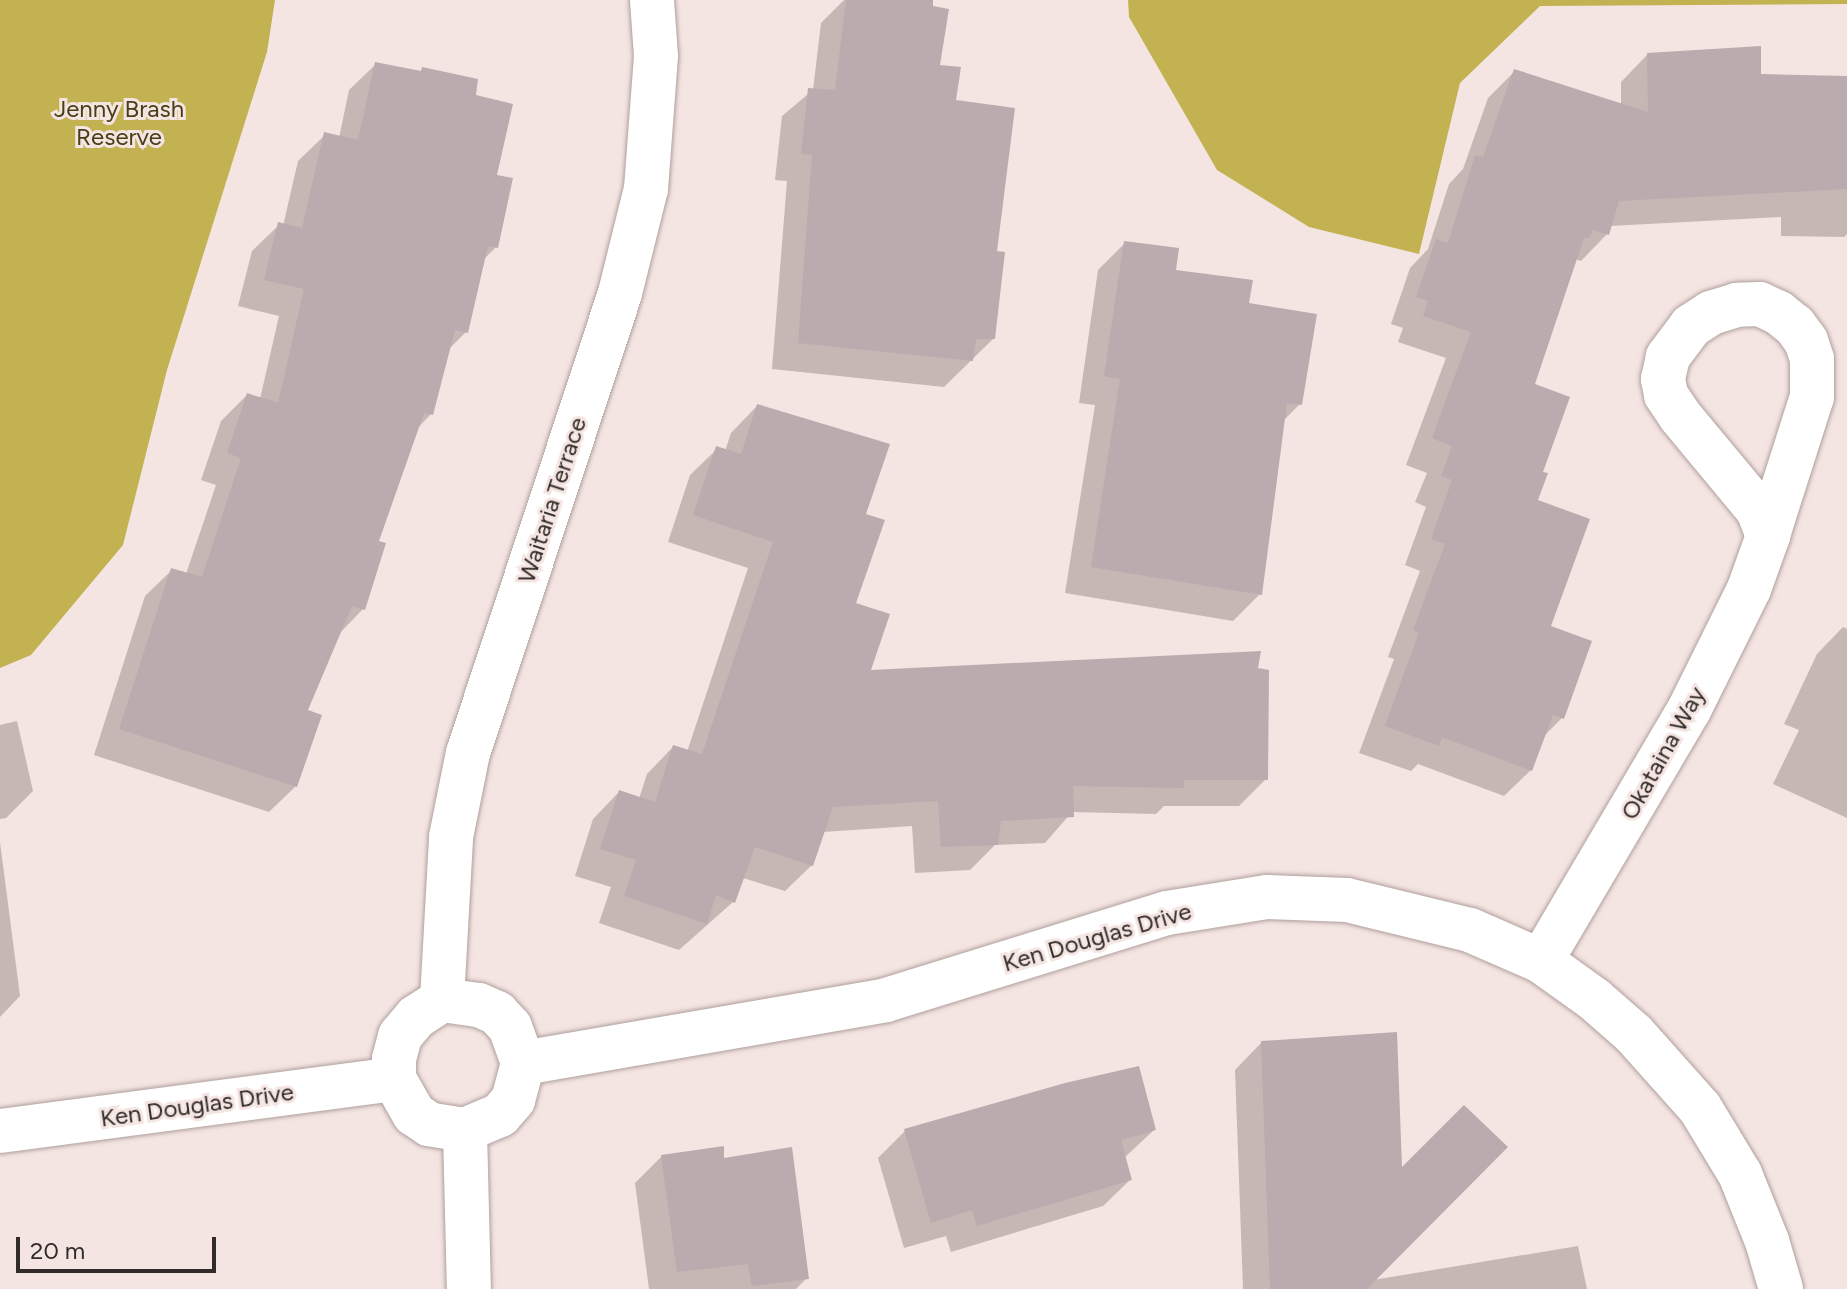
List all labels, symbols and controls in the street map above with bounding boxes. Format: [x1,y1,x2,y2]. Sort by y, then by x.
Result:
park label: Jenny Brash Reserve [54,95,184,151]
street label: Waitaria Terrace [512,414,592,586]
street label: Okataina Way [1615,682,1711,824]
street label: Ken Douglas Drive [999,896,1195,978]
street label: Ken Douglas Drive [98,1077,296,1133]
scale bar [20,1221,220,1271]
text: 20 m [30,1236,85,1265]

